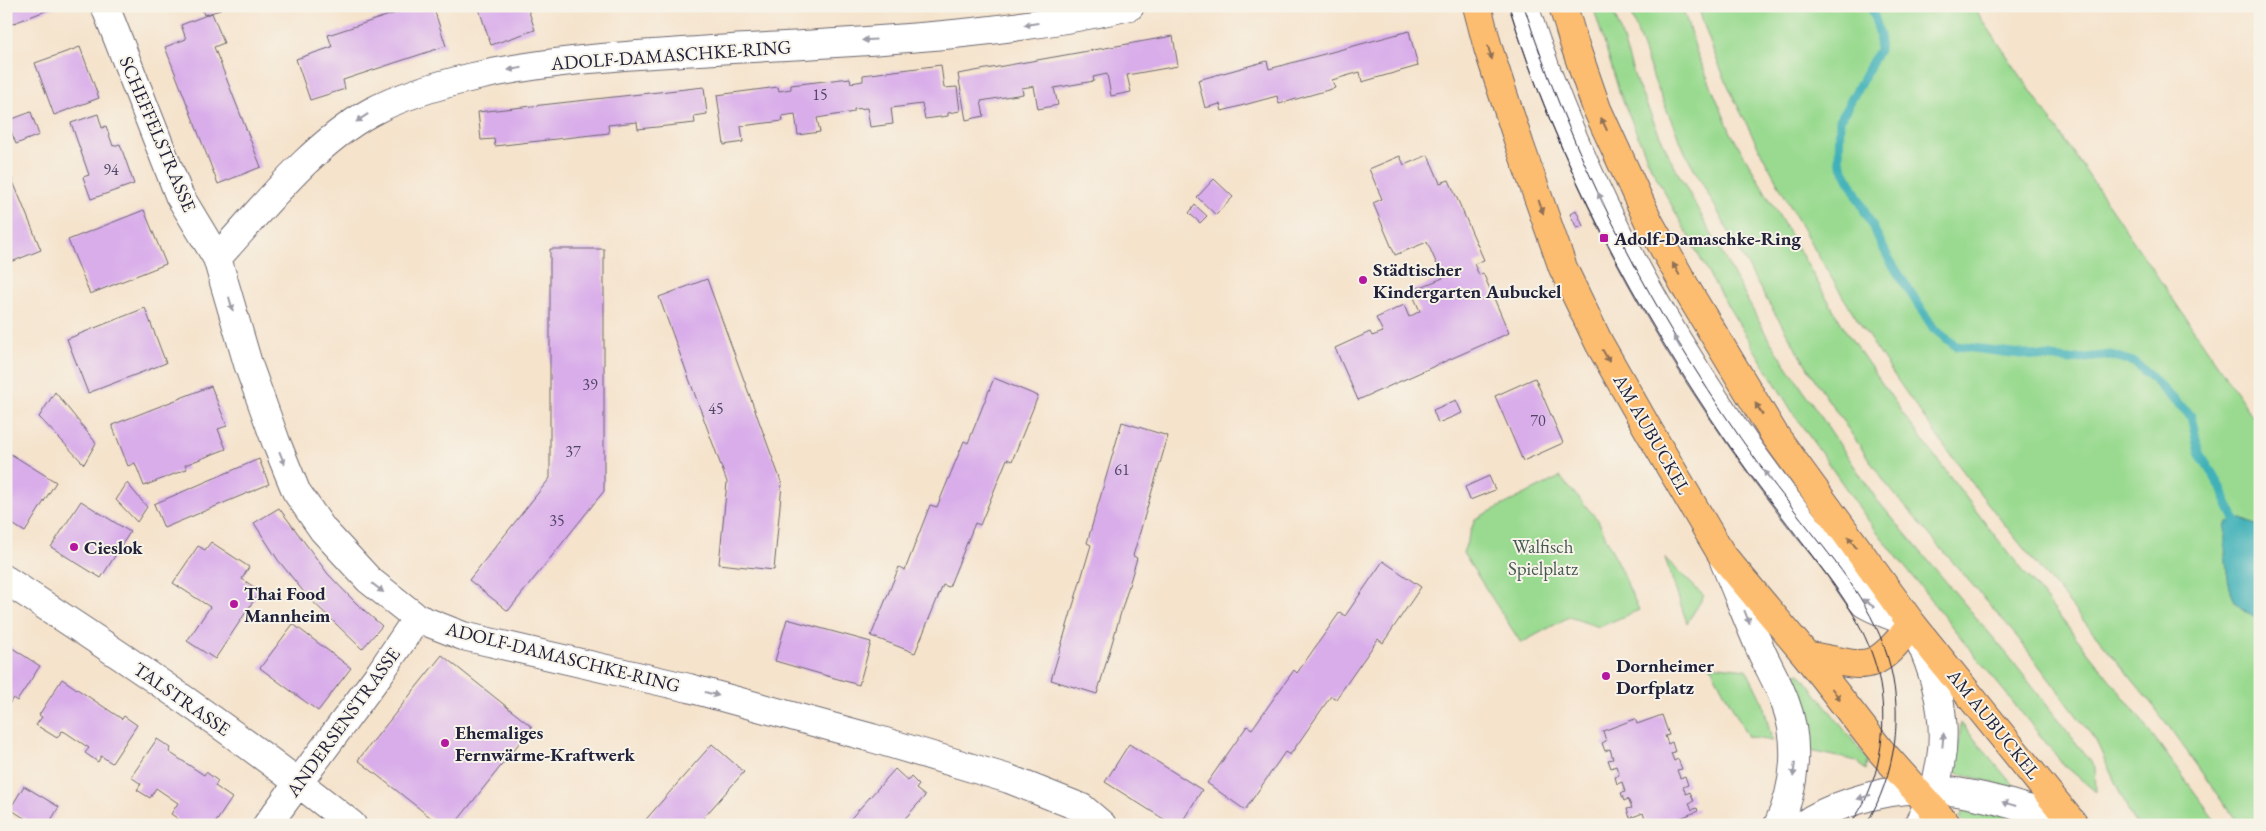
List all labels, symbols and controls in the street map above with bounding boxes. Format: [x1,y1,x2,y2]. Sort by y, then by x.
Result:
one-way arrow [1022,20,1038,28]
street label: ADOLF-DAMASCHKE-RING [549,34,792,76]
one-way arrow [861,37,877,45]
one-way arrow [1486,46,1494,61]
street label: SCHEFFELSTRASSE [114,52,202,216]
one-way arrow [507,65,523,73]
house number: 15 [812,84,828,105]
one-way arrow [355,113,369,123]
one-way arrow [1600,117,1608,131]
house number: 94 [103,159,119,180]
one-way arrow [1596,192,1604,206]
one-way arrow [1538,200,1546,215]
place label: Adolf-Damaschke-Ring [1613,226,1801,251]
marker: Adolf-Damaschke-Ring [1598,232,1610,244]
place label: Städtischer Kindergarten Aubuckel [1373,257,1562,304]
one-way arrow [1672,262,1680,277]
marker: Städtischer Kindergarten Aubuckel [1357,274,1369,286]
one-way arrow [227,297,235,312]
one-way arrow [1673,335,1682,348]
one-way arrow [1602,349,1610,364]
street label: AM AUBUCKEL [1607,369,1696,499]
house number: 39 [582,374,598,395]
house number: 45 [708,398,724,419]
one-way arrow [1755,402,1764,416]
house number: 70 [1530,410,1546,431]
house number: 37 [565,441,581,462]
one-way arrow [279,451,287,465]
house number: 61 [1114,459,1130,480]
one-way arrow [1763,469,1773,483]
house number: 35 [549,510,565,531]
park label: Walfisch Spielplatz [1508,534,1579,581]
place label: Cieslok [84,535,143,560]
one-way arrow [1847,535,1857,549]
marker: Cieslok [68,541,80,553]
place label: Thai Food Mannheim [244,581,331,628]
one-way arrow [371,582,384,593]
marker: Thai Food Mannheim [228,598,240,610]
one-way arrow [1861,599,1875,608]
one-way arrow [1744,609,1752,624]
street label: ADOLF-DAMASCHKE-RING [442,616,683,698]
street label: ANDERSENSTRASSE [280,642,406,802]
place label: Dornheimer Dorfplatz [1616,653,1714,700]
street label: TALSTRASSE [129,656,236,742]
street label: AM AUBUCKEL [1941,663,2046,784]
marker: Dornheimer Dorfplatz [1600,670,1612,682]
one-way arrow [1830,687,1841,700]
one-way arrow [705,690,720,698]
place label: Ehemaliges Fernwärme-Kraftwerk [455,720,636,767]
one-way arrow [1939,732,1947,748]
marker: Ehemaliges Fernwärme-Kraftwerk [439,737,451,749]
one-way arrow [1790,762,1798,778]
one-way arrow [1857,794,1872,801]
one-way arrow [2001,799,2016,807]

